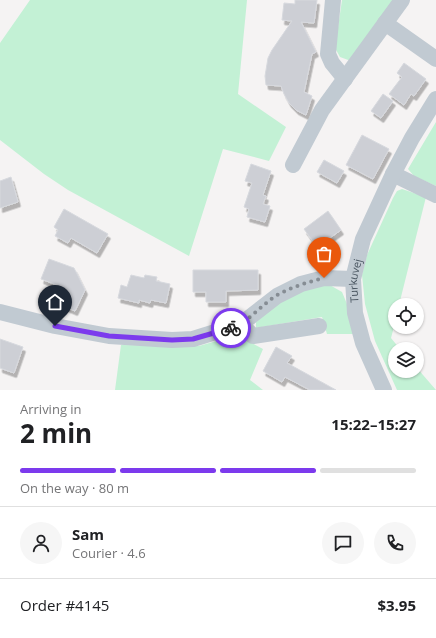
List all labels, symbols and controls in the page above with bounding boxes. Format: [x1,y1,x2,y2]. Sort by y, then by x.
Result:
pin [307,237,341,278]
icon: bag [313,243,335,265]
street label: Turkuvej [345,257,365,303]
pin [38,285,72,326]
icon: home [44,291,66,313]
map controls [388,298,424,378]
button: locate [388,298,424,334]
courier [211,308,251,348]
icon: bike [220,317,242,339]
button: layers [388,342,424,378]
text: Arriving in [20,400,82,418]
text: 15:22–15:27 [331,414,416,434]
text: 2 min [20,415,92,451]
text: On the way · 80 m [20,479,129,497]
button: person [20,522,62,564]
button: chat [322,522,364,564]
button: phone [374,522,416,564]
text: Sam [72,524,104,544]
text: Courier · 4.6 [72,544,146,562]
text: Order #4145 [20,595,109,615]
text: $3.95 [377,595,416,615]

